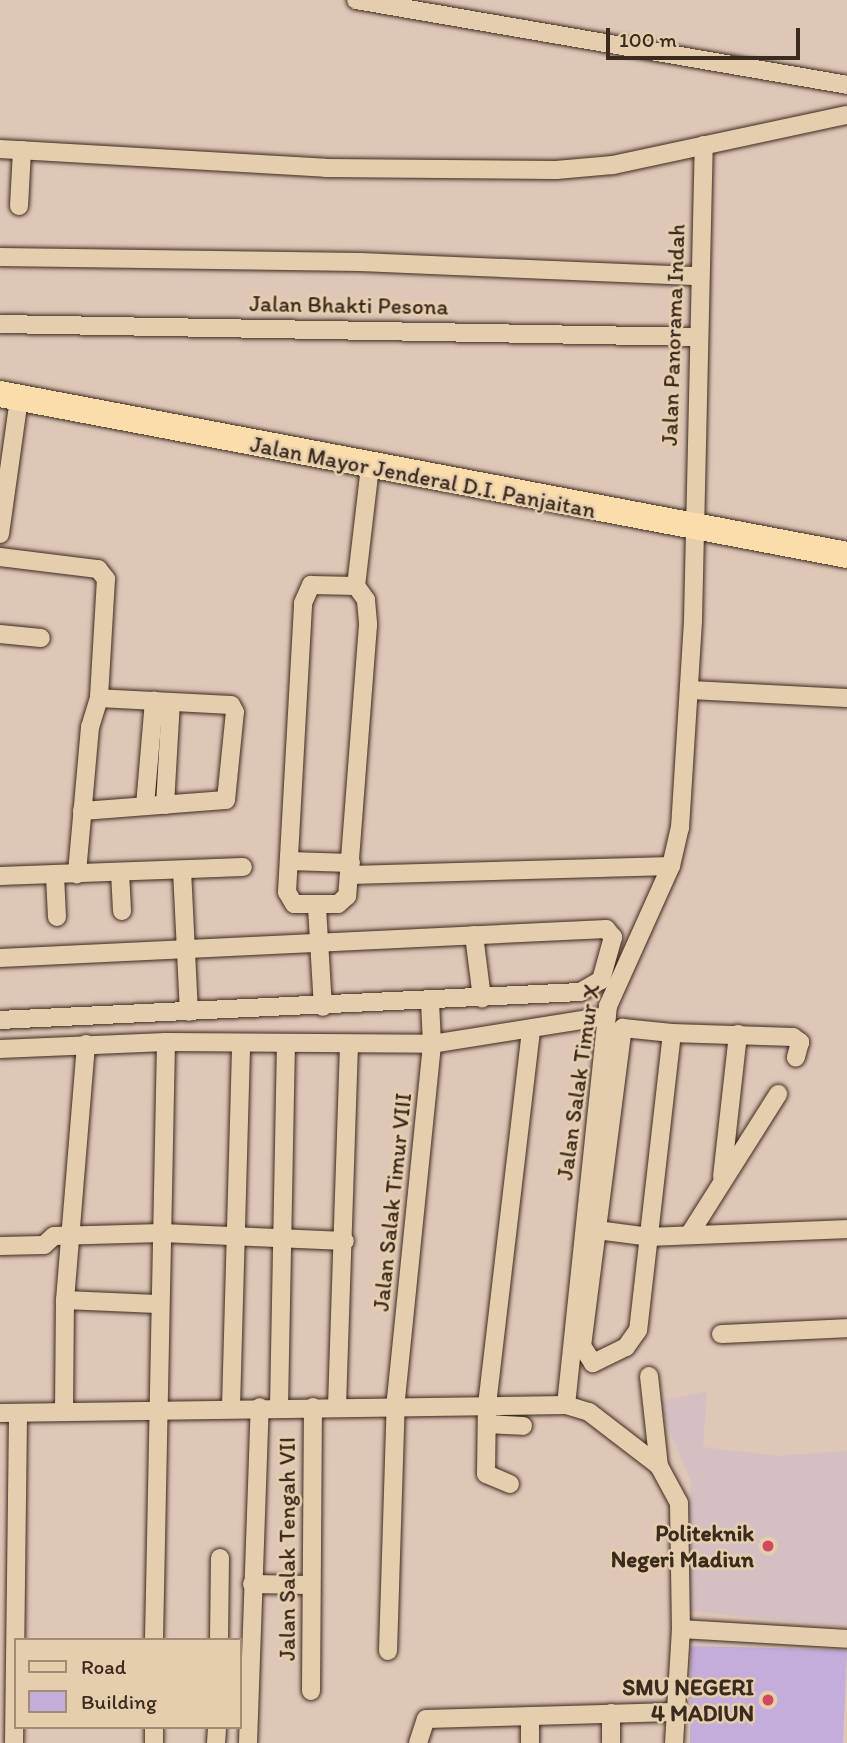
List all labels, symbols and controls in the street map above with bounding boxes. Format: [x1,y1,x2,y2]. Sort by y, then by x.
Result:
scale bar [609,14,803,58]
text: 100 m [619,27,677,52]
street label: Jalan Panorama Indah [655,223,691,447]
street label: Jalan Bhakti Pesona [250,289,448,321]
street label: Jalan Mayor Jenderal D.I. Panjaitan [249,430,597,524]
street label: Jalan Salak Timur X [551,983,605,1181]
street label: Jalan Salak Timur VIII [367,1092,417,1312]
street label: Jalan Salak Tengah VII [273,1439,301,1659]
place label: Politeknik Negeri Madiun [611,1519,754,1573]
marker: Politeknik Negeri Madiun [760,1538,776,1554]
legend [14,1638,242,1729]
text: Road [81,1654,126,1679]
place label: SMU NEGERI 4 MADIUN [622,1673,754,1727]
text: Building [81,1689,157,1714]
marker: SMU NEGERI 4 MADIUN [760,1692,776,1708]

